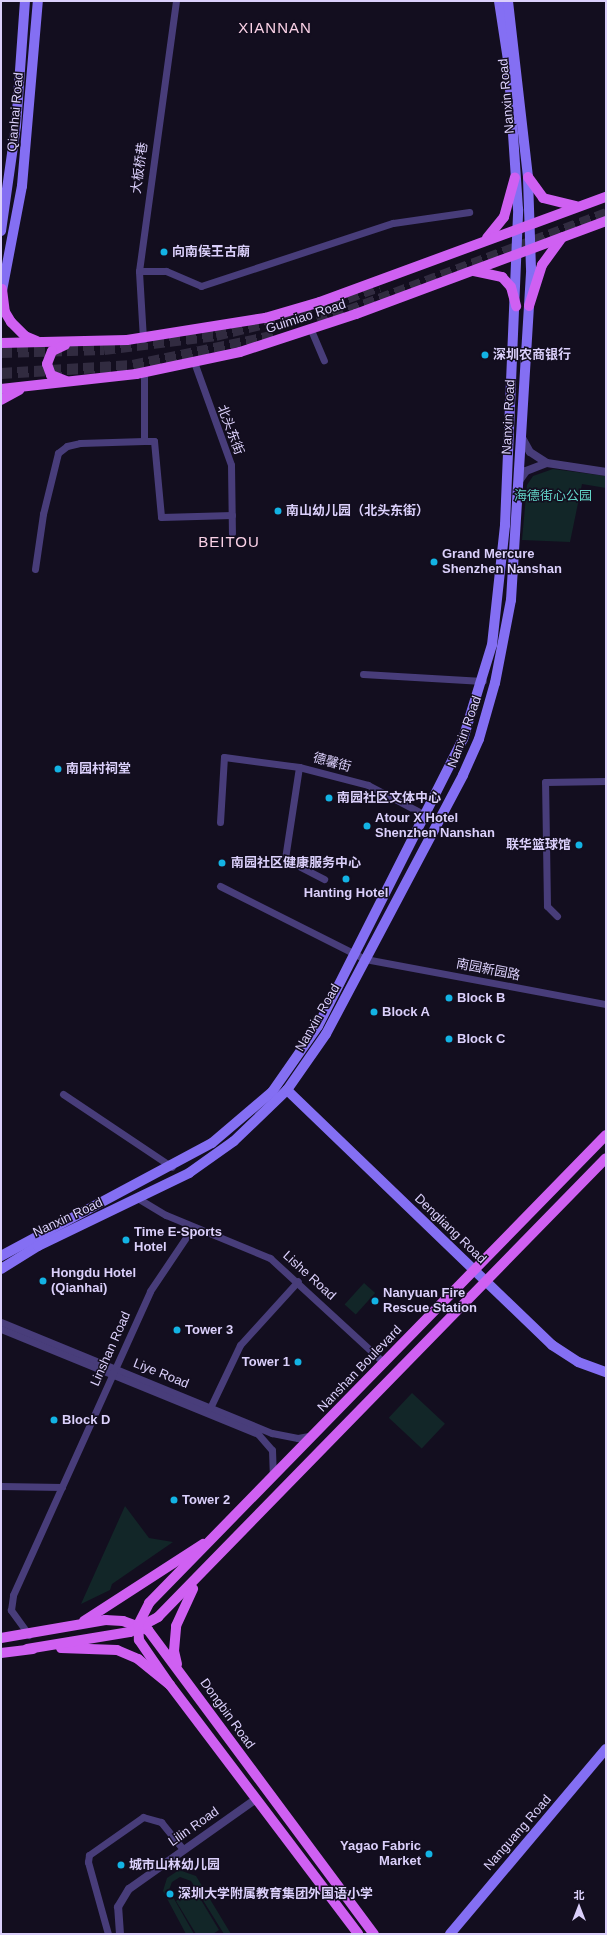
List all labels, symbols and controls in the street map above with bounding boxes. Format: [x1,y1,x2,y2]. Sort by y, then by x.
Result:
district label: XIANNAN [238,19,312,37]
street label: Nanxin Road [496,58,518,134]
street label: Qianhai Road [5,72,27,152]
street label: 大板桥巷 [129,141,151,195]
place label: 向南侯王古廟 [172,244,250,260]
marker: 向南侯王古廟 [159,247,169,257]
street label: Guimiao Road [264,297,348,337]
place label: 深圳农商银行 [493,347,571,363]
marker: 深圳农商银行 [480,350,490,360]
street label: Nanxin Road [499,379,519,455]
street label: 北头东街 [213,403,247,457]
park label: 海德街心公园 [514,488,592,504]
place label: 南山幼儿园（北头东街） [286,503,429,519]
marker: 南山幼儿园（北头东街） [273,506,283,516]
district label: BEITOU [198,533,260,551]
place label: Grand Mercure Shenzhen Nanshan [442,547,562,578]
marker: Grand Mercure Shenzhen Nanshan [429,557,439,567]
street label: Nanxin Road [445,694,485,770]
street label: 德馨街 [311,750,353,776]
place label: 南园村祠堂 [66,761,131,777]
marker: 南园村祠堂 [53,764,63,774]
place label: 南园社区文体中心 [337,790,441,806]
marker: 南园社区文体中心 [324,793,334,803]
place label: Atour X Hotel Shenzhen Nanshan [375,811,495,842]
marker: Atour X Hotel Shenzhen Nanshan [362,821,372,831]
place label: 联华篮球馆 [506,837,571,853]
marker: 联华篮球馆 [574,840,584,850]
place label: 南园社区健康服务中心 [231,855,361,871]
marker: 南园社区健康服务中心 [216,857,228,869]
marker: Hanting Hotel [341,874,351,884]
place label: Hanting Hotel [304,885,388,901]
street label: 南园新园路 [455,956,521,984]
street label: Nanxin Road [292,982,344,1054]
place label: Block B [457,990,505,1006]
marker: Block B [444,993,454,1003]
place label: Block A [382,1004,430,1020]
marker: Block A [369,1007,379,1017]
place label: Block C [457,1031,505,1047]
marker: Block C [444,1034,454,1044]
street label: Dengliang Road [411,1191,489,1267]
street label: Nanxin Road [31,1195,105,1241]
place label: Time E-Sports Hotel [134,1225,222,1256]
marker: Time E-Sports Hotel [121,1235,131,1245]
street label: Lishe Road [279,1248,339,1304]
place label: Hongdu Hotel (Qianhai) [51,1266,136,1297]
marker: Hongdu Hotel (Qianhai) [38,1276,48,1286]
place label: Nanyuan Fire Rescue Station [383,1286,477,1317]
marker: Nanyuan Fire Rescue Station [370,1296,380,1306]
street label: Linshan Road [88,1309,134,1389]
place label: Tower 3 [185,1322,233,1338]
street label: Nanshan Boulevard [315,1323,405,1415]
marker: Tower 3 [172,1325,182,1335]
place label: Tower 1 [242,1354,290,1370]
street label: Liye Road [131,1356,191,1392]
marker: Tower 1 [293,1357,303,1367]
place label: Block D [62,1412,110,1428]
marker: Block D [49,1415,59,1425]
place label: Tower 2 [182,1492,230,1508]
marker: Tower 2 [169,1495,179,1505]
street label: Dongbin Road [196,1676,258,1752]
street label: Nanguang Road [481,1792,555,1874]
street label: Lilin Road [166,1804,222,1850]
place label: Yagao Fabric Market [340,1839,421,1870]
marker: Yagao Fabric Market [424,1849,434,1859]
place label: 城市山林幼儿园 [129,1857,220,1873]
marker: 城市山林幼儿园 [116,1860,126,1870]
place label: 深圳大学附属教育集团外国语小学 [178,1886,373,1902]
north arrow [559,1887,599,1927]
marker: 深圳大学附属教育集团外国语小学 [165,1889,175,1899]
text: 北 [574,1889,585,1901]

